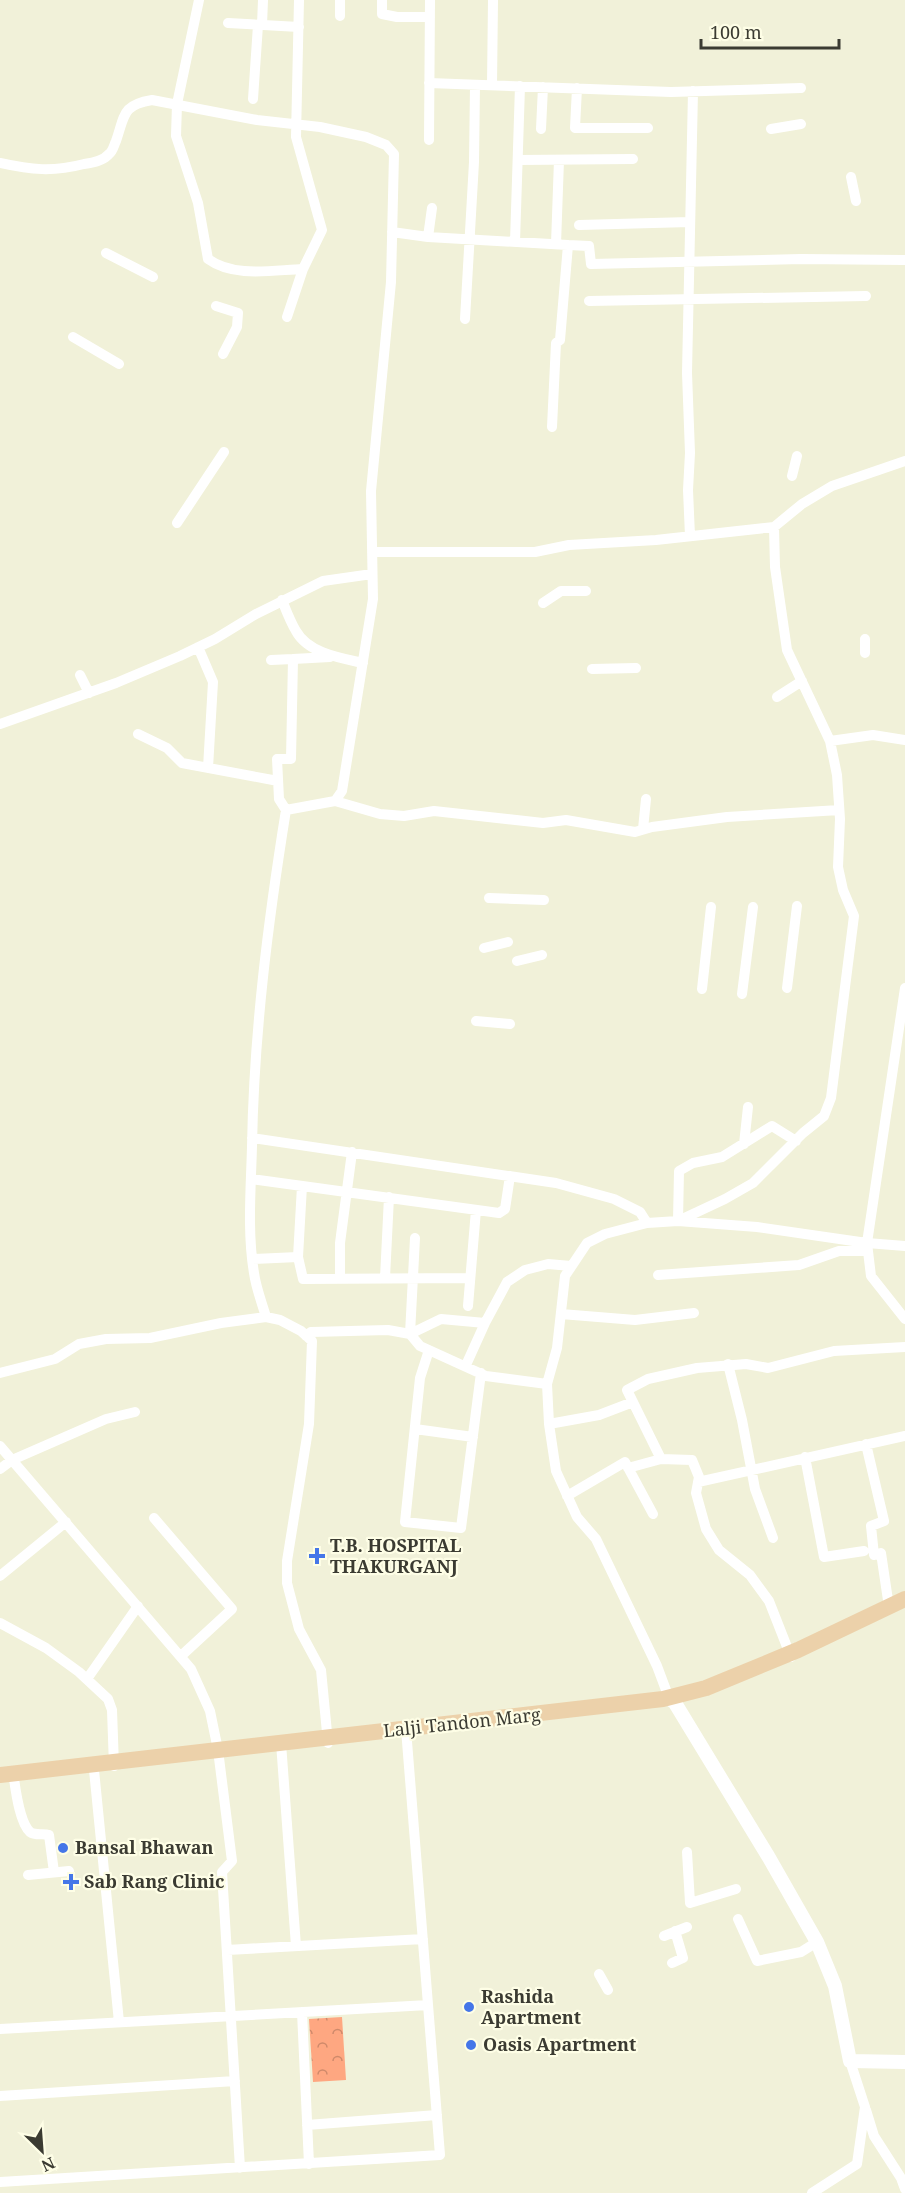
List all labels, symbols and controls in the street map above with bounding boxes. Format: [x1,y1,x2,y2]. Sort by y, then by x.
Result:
scale bar [701,12,839,50]
text: 100 m [710,20,762,44]
place label: T.B. HOSPITAL THAKURGANJ [330,1533,462,1578]
marker: T.B. HOSPITAL THAKURGANJ [308,1547,326,1565]
street label: Lalji Tandon Marg [382,1702,542,1742]
place label: Bansal Bhawan [75,1835,214,1859]
marker: Bansal Bhawan [56,1841,70,1855]
place label: Sab Rang Clinic [84,1869,225,1893]
marker: Sab Rang Clinic [62,1873,80,1891]
place label: Rashida Apartment [481,1984,581,2029]
marker: Rashida Apartment [462,2000,476,2014]
place label: Oasis Apartment [483,2032,636,2056]
marker: Oasis Apartment [464,2038,478,2052]
north arrow [12,2121,72,2181]
text: N [38,2152,59,2177]

